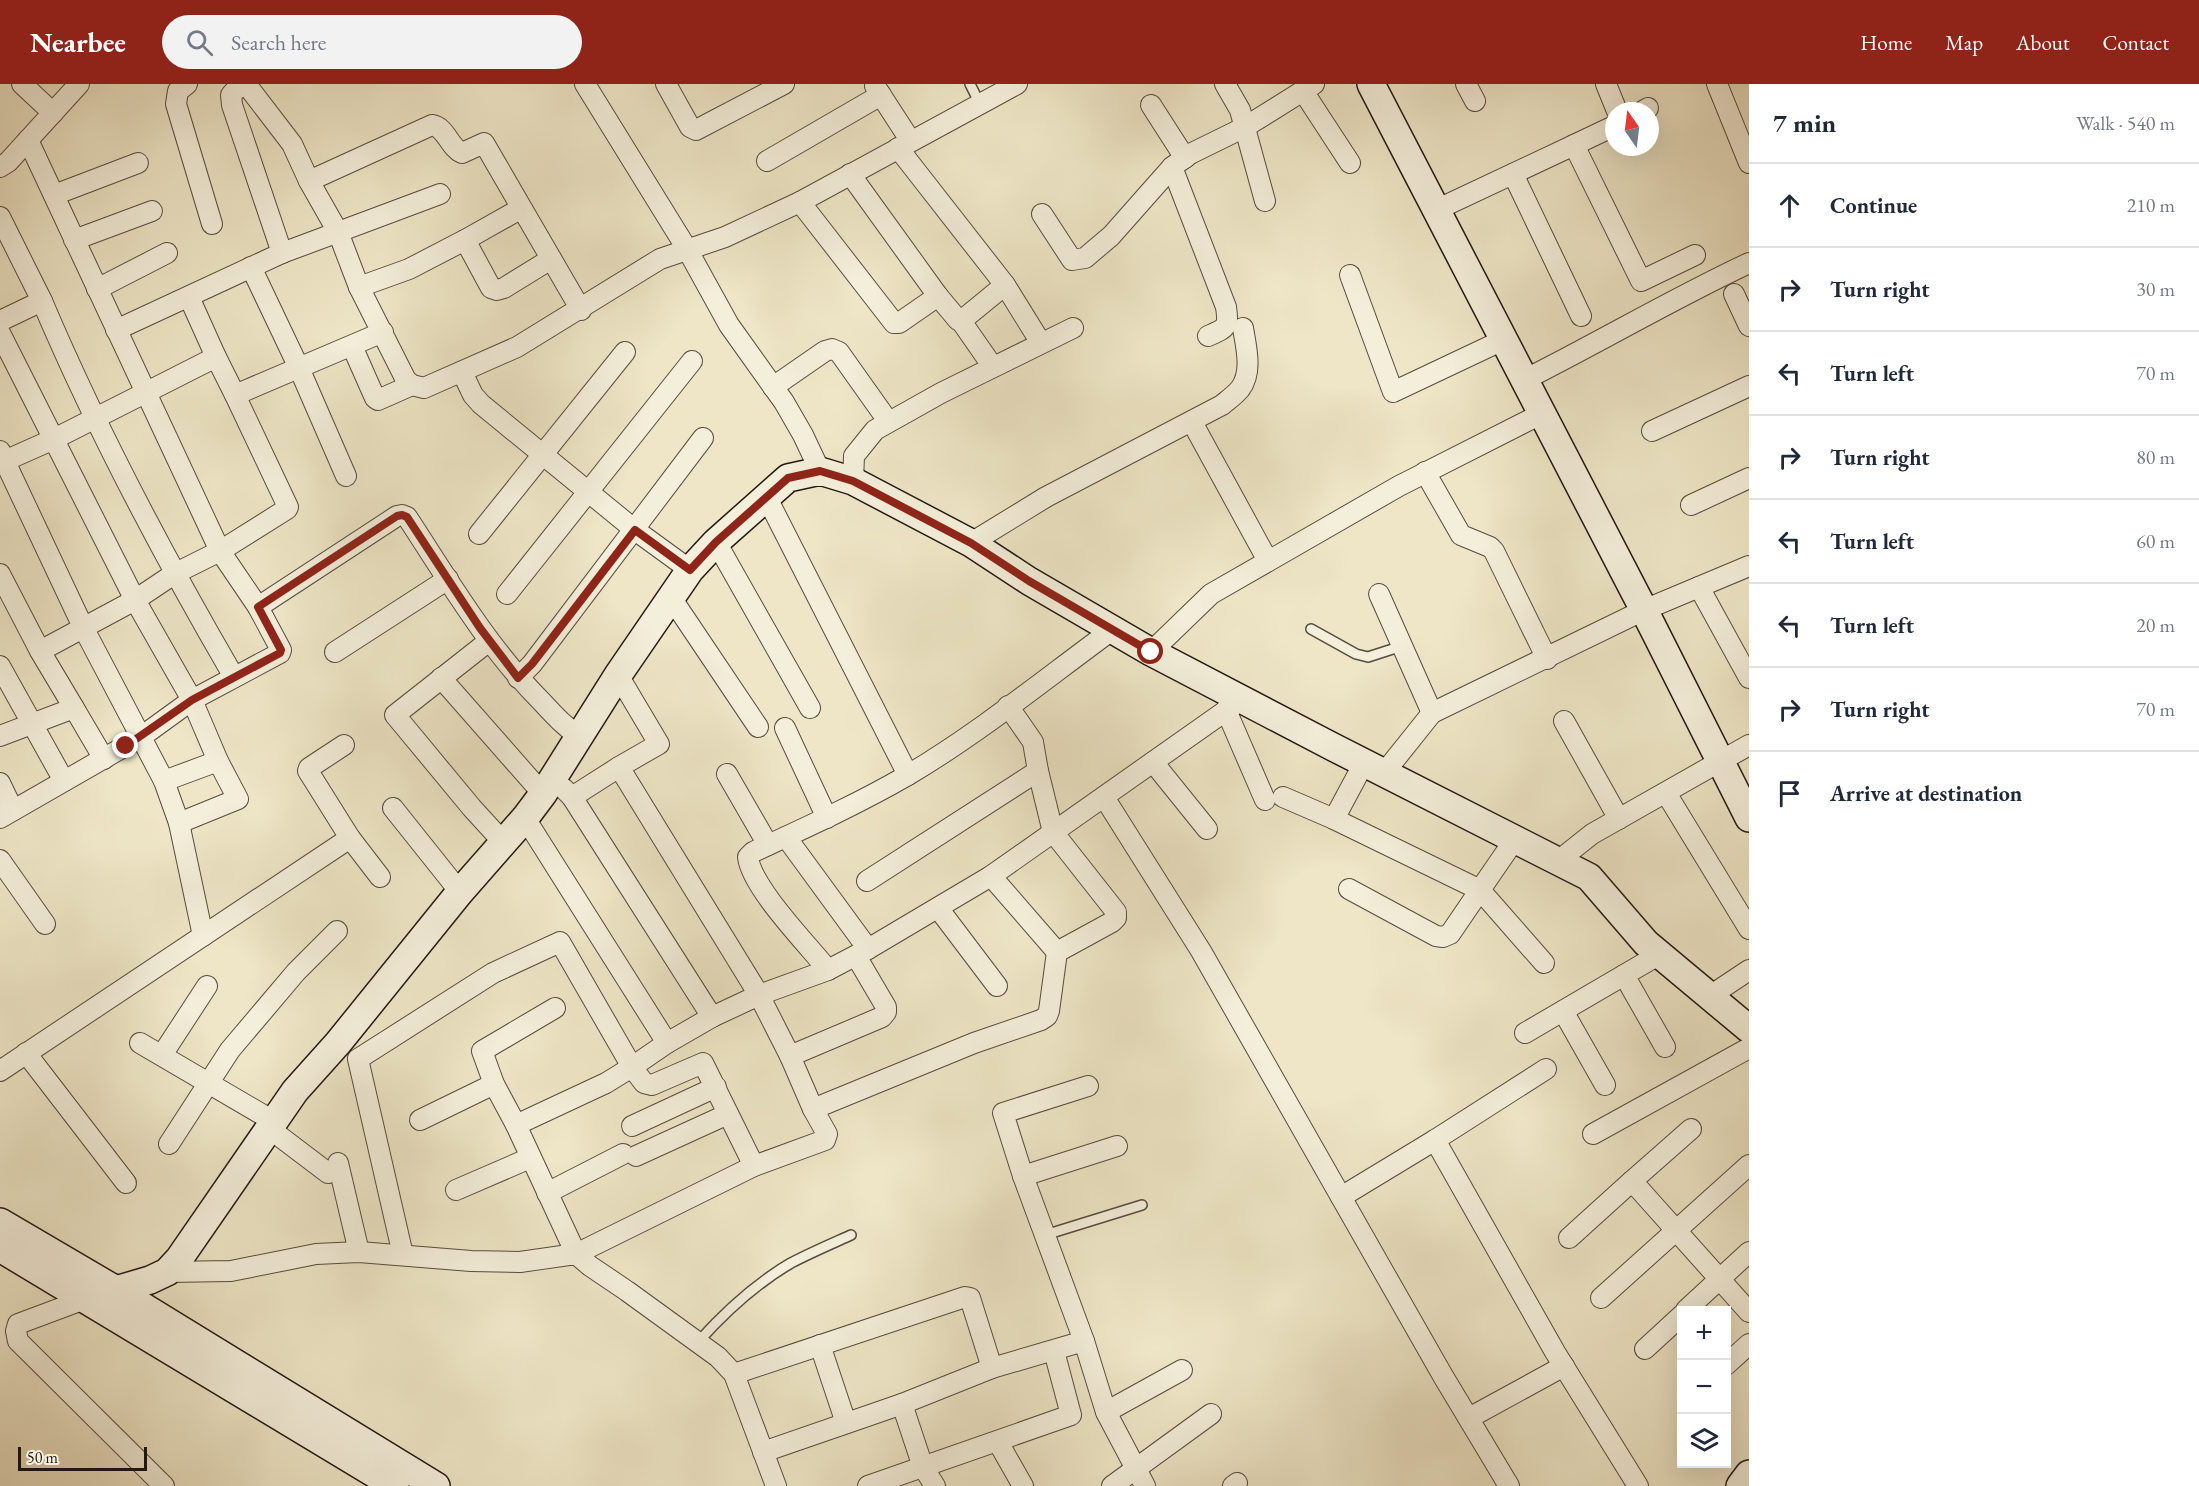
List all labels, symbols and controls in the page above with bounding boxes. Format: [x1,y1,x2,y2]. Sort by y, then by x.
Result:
search box [162,15,582,69]
text: Nearbee [30,24,126,60]
icon: search [183,26,216,59]
text: Search here [231,28,326,57]
text: Home [1860,29,1912,56]
text: Map [1945,29,1983,56]
text: About [2016,29,2069,56]
text: Contact [2102,29,2169,56]
north arrow [1605,102,1659,156]
text: 7 min [1773,106,1836,140]
text: Walk · 540 m [2076,110,2175,136]
icon: ahead [1773,189,1806,222]
text: Continue [1830,191,1917,220]
text: 210 m [2127,192,2175,218]
icon: right [1773,273,1806,306]
text: Turn right [1830,275,1929,304]
text: 30 m [2136,276,2175,302]
icon: left [1773,357,1806,390]
text: Turn left [1830,359,1914,388]
text: 70 m [2136,360,2175,386]
icon: right [1773,441,1806,474]
text: Turn right [1830,443,1929,472]
text: 80 m [2136,444,2175,470]
icon: left [1773,525,1806,558]
text: Turn left [1830,527,1914,556]
text: 60 m [2136,528,2175,554]
icon: left [1773,609,1806,642]
text: Turn left [1830,611,1914,640]
text: 20 m [2136,612,2175,638]
route start [1137,638,1163,664]
icon: right [1773,693,1806,726]
text: Turn right [1830,695,1929,724]
text: 70 m [2136,696,2175,722]
route end [112,732,138,758]
icon: arrive [1773,777,1806,810]
text: Arrive at destination [1830,779,2022,808]
map controls [1677,1306,1731,1468]
button: + [1677,1306,1731,1360]
button: − [1677,1360,1731,1414]
button: layers [1677,1414,1731,1468]
scale bar [18,1444,147,1472]
text: 50 m [27,1447,58,1468]

